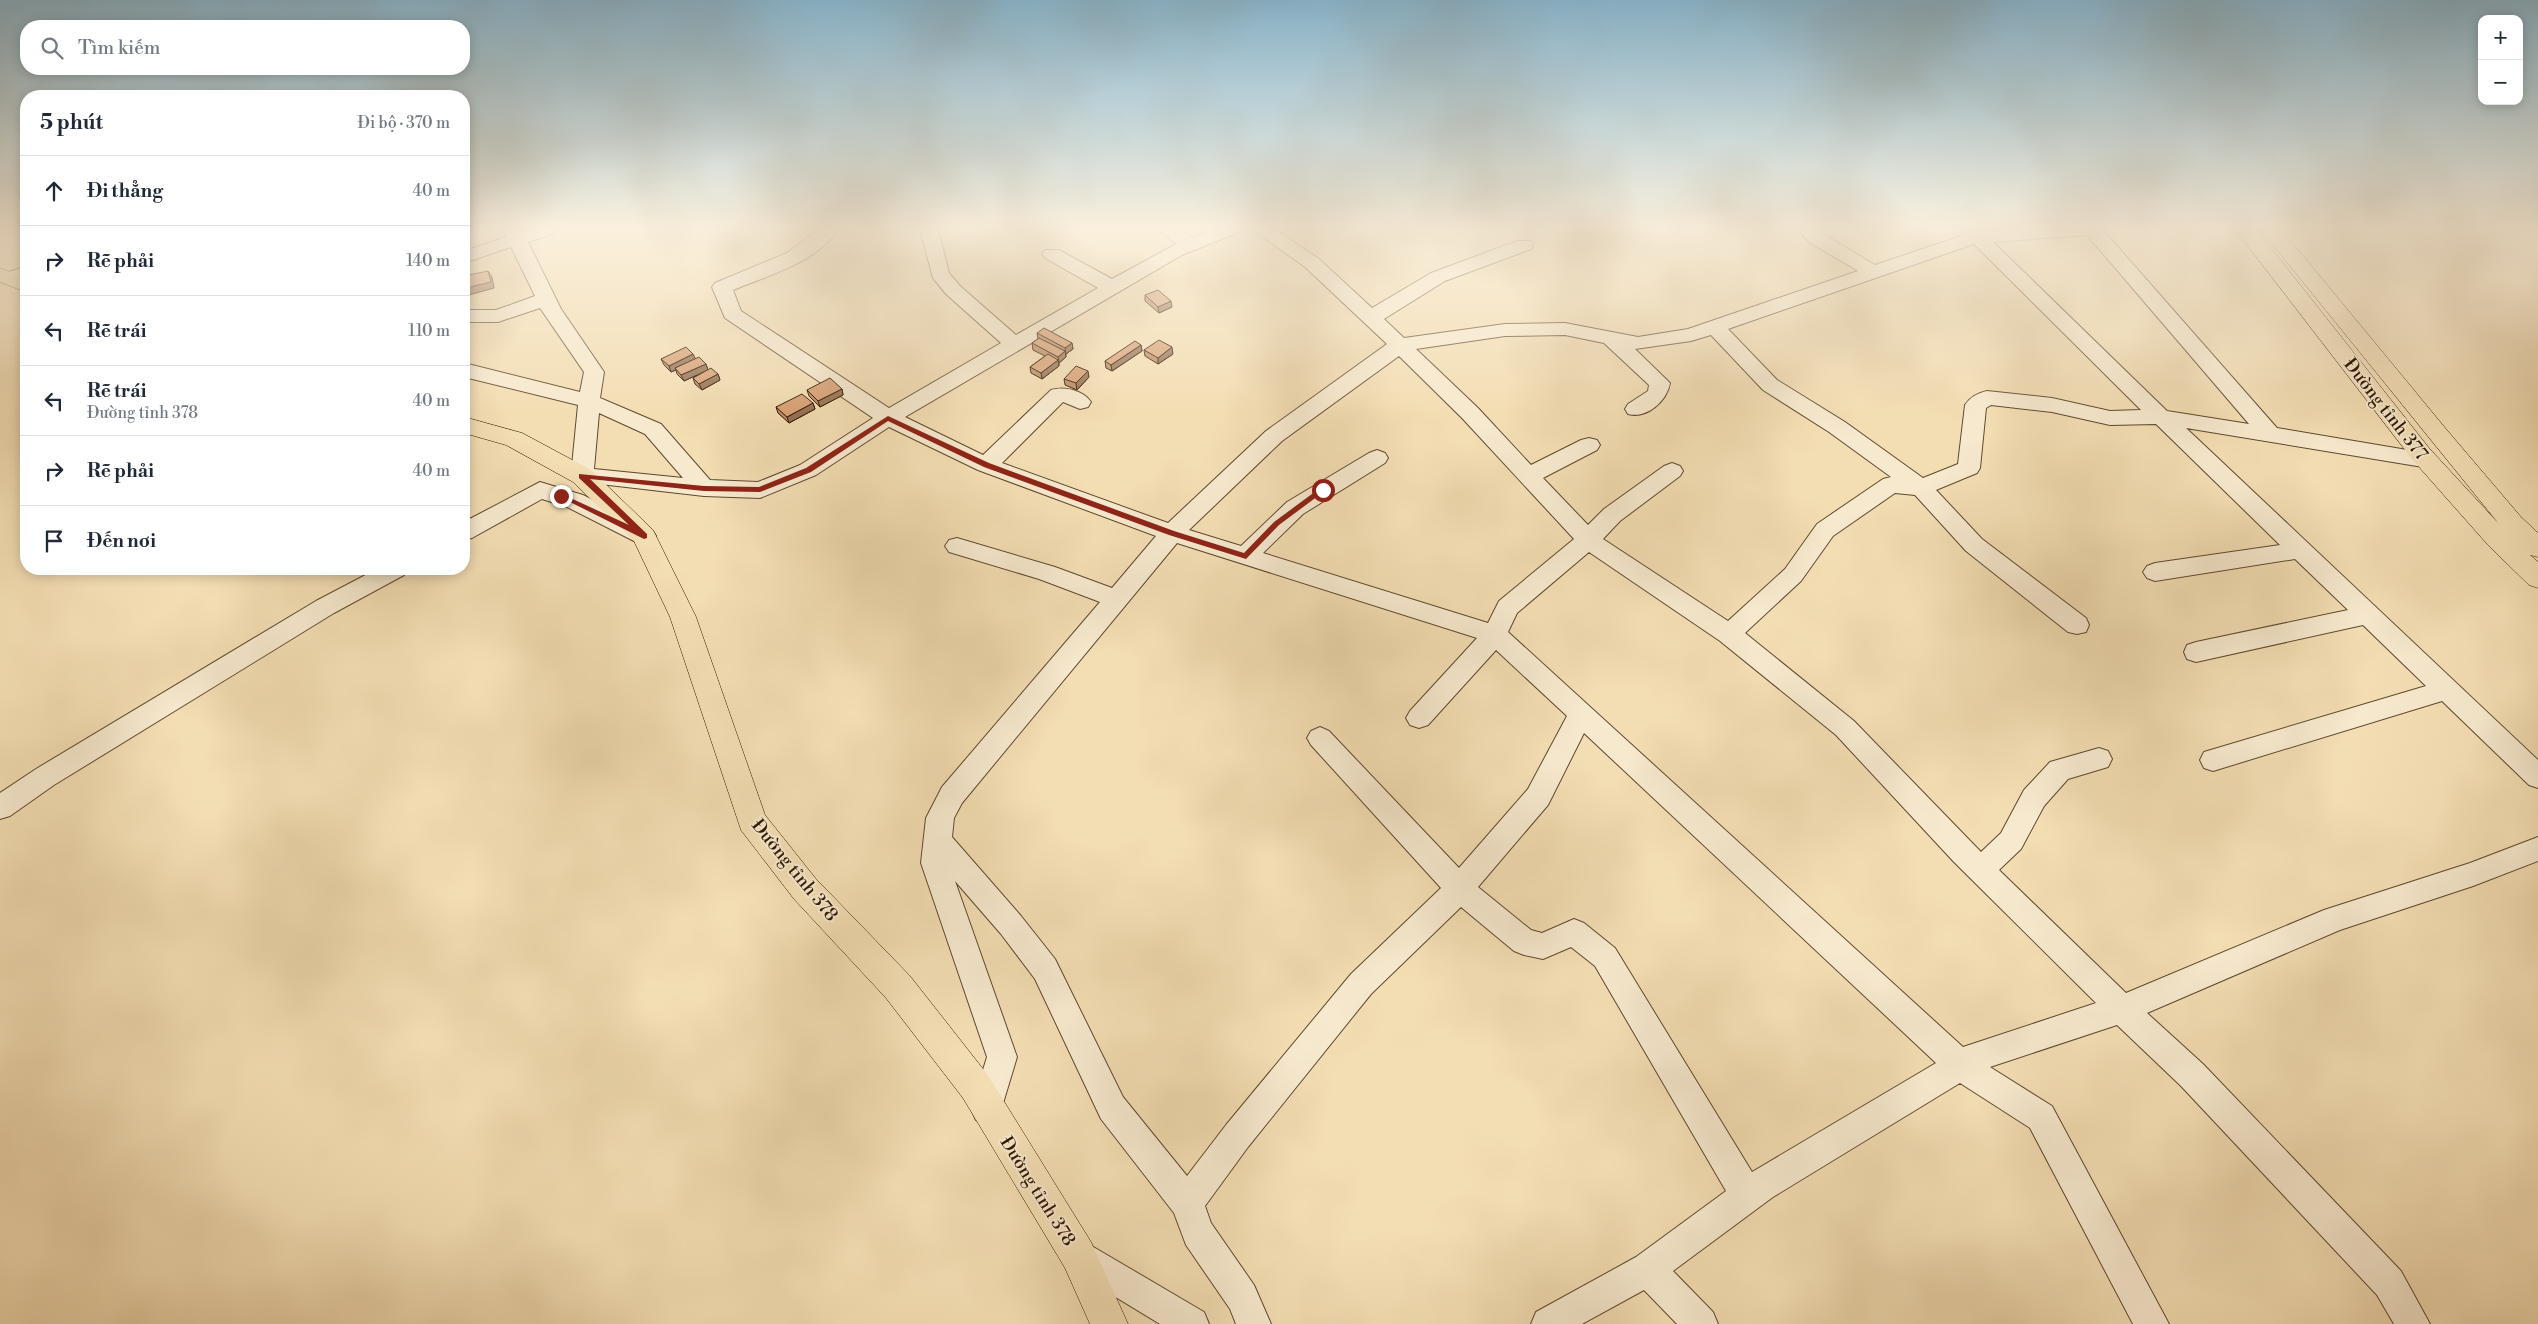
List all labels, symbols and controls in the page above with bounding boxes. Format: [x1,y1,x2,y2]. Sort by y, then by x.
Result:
map controls [2478,15,2523,105]
button: + [2478,15,2523,60]
search box [20,20,470,75]
icon: search [38,34,66,62]
text: Tìm kiếm [78,36,161,60]
button: − [2478,60,2523,105]
text: 5 phút [40,110,103,136]
text: Đi bộ · 370 m [358,113,450,133]
icon: ahead [40,177,68,205]
text: Đi thẳng [87,179,163,203]
text: 40 m [413,181,450,201]
icon: right [40,247,68,275]
text: Rẽ phải [87,249,154,273]
text: 140 m [406,251,450,271]
icon: left [40,317,68,345]
text: Rẽ trái [87,319,147,343]
text: 110 m [408,321,450,341]
street label: Đường tỉnh 377 [2339,354,2433,465]
text: Rẽ trái [87,379,147,403]
icon: left [40,387,68,415]
text: 40 m [413,391,450,411]
text: Đường tỉnh 378 [87,403,198,423]
icon: right [40,457,68,485]
text: Rẽ phải [87,459,154,483]
text: 40 m [413,461,450,481]
route start [1312,479,1335,502]
route end [550,485,573,508]
icon: arrive [40,527,68,555]
text: Đến nơi [87,529,156,553]
street label: Đường tỉnh 378 [746,815,843,926]
street label: Đường tỉnh 378 [995,1132,1080,1250]

